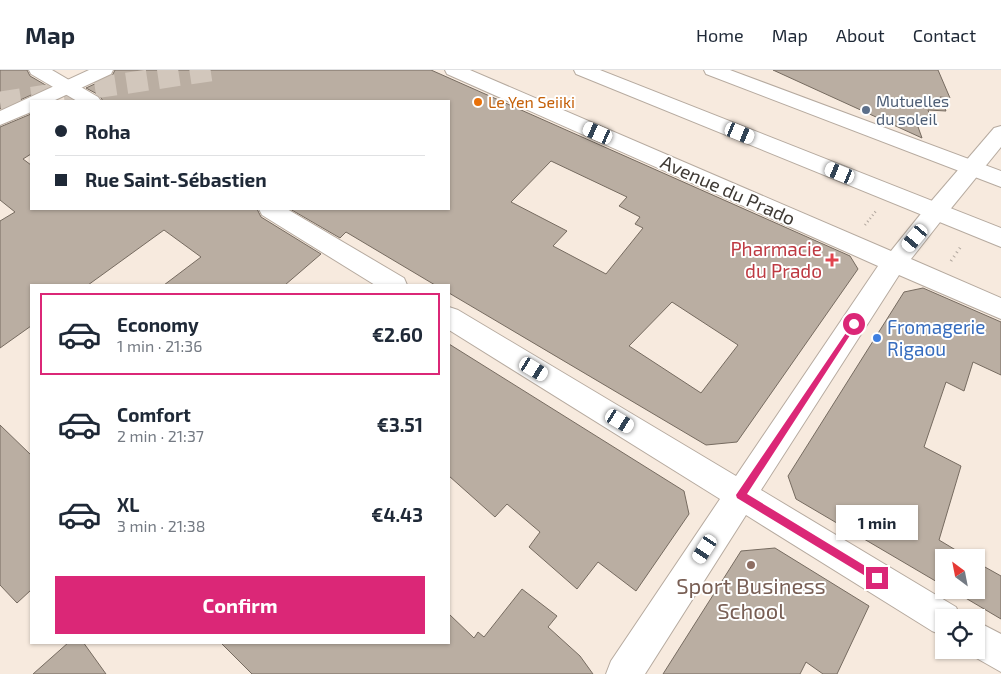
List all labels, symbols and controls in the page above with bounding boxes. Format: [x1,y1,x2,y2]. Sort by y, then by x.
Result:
text: Map [25,20,75,49]
text: Home [696,24,744,46]
text: Map [772,24,808,46]
text: About [836,24,885,46]
text: Contact [913,24,976,46]
place label: Mutuelles du soleil [876,91,949,128]
place label: Le Yen Seiiki [488,92,575,111]
marker: Le Yen Seiiki [472,96,484,108]
marker: Mutuelles du soleil [860,104,872,116]
text: Roha [85,120,131,143]
car [581,120,614,146]
car [723,120,756,146]
street label: Avenue du Prado [657,150,799,229]
car [823,160,856,186]
text: Rue Saint-Sébastien [85,168,267,191]
car [899,222,930,254]
place label: Pharmacie du Prado [730,237,822,282]
marker: Pharmacie du Prado [826,254,838,266]
icon: car [57,312,102,357]
text: Economy [117,313,199,336]
route start [843,313,865,335]
place label: Fromagerie Rigaou [887,315,985,360]
text: €2.60 [372,323,423,346]
marker: Fromagerie Rigaou [871,332,883,344]
text: 1 min · 21:36 [117,336,202,355]
car [517,355,550,383]
icon: car [57,402,102,447]
text: Comfort [117,403,191,426]
car [603,407,636,435]
text: €3.51 [377,413,423,436]
text: 2 min · 21:37 [117,426,204,445]
icon: car [57,492,102,537]
text: XL [117,493,139,516]
text: €4.43 [371,503,423,526]
callout: 1 min [836,506,918,540]
text: 1 min [858,513,896,532]
text: 3 min · 21:38 [117,516,205,535]
car [690,532,719,566]
north arrow [935,549,985,599]
map controls [935,549,985,659]
marker: Sport Business School [745,559,757,571]
route end [866,567,888,589]
place label: Sport Business School [676,572,826,623]
button: Confirm [55,576,425,634]
button: locate [935,609,985,659]

